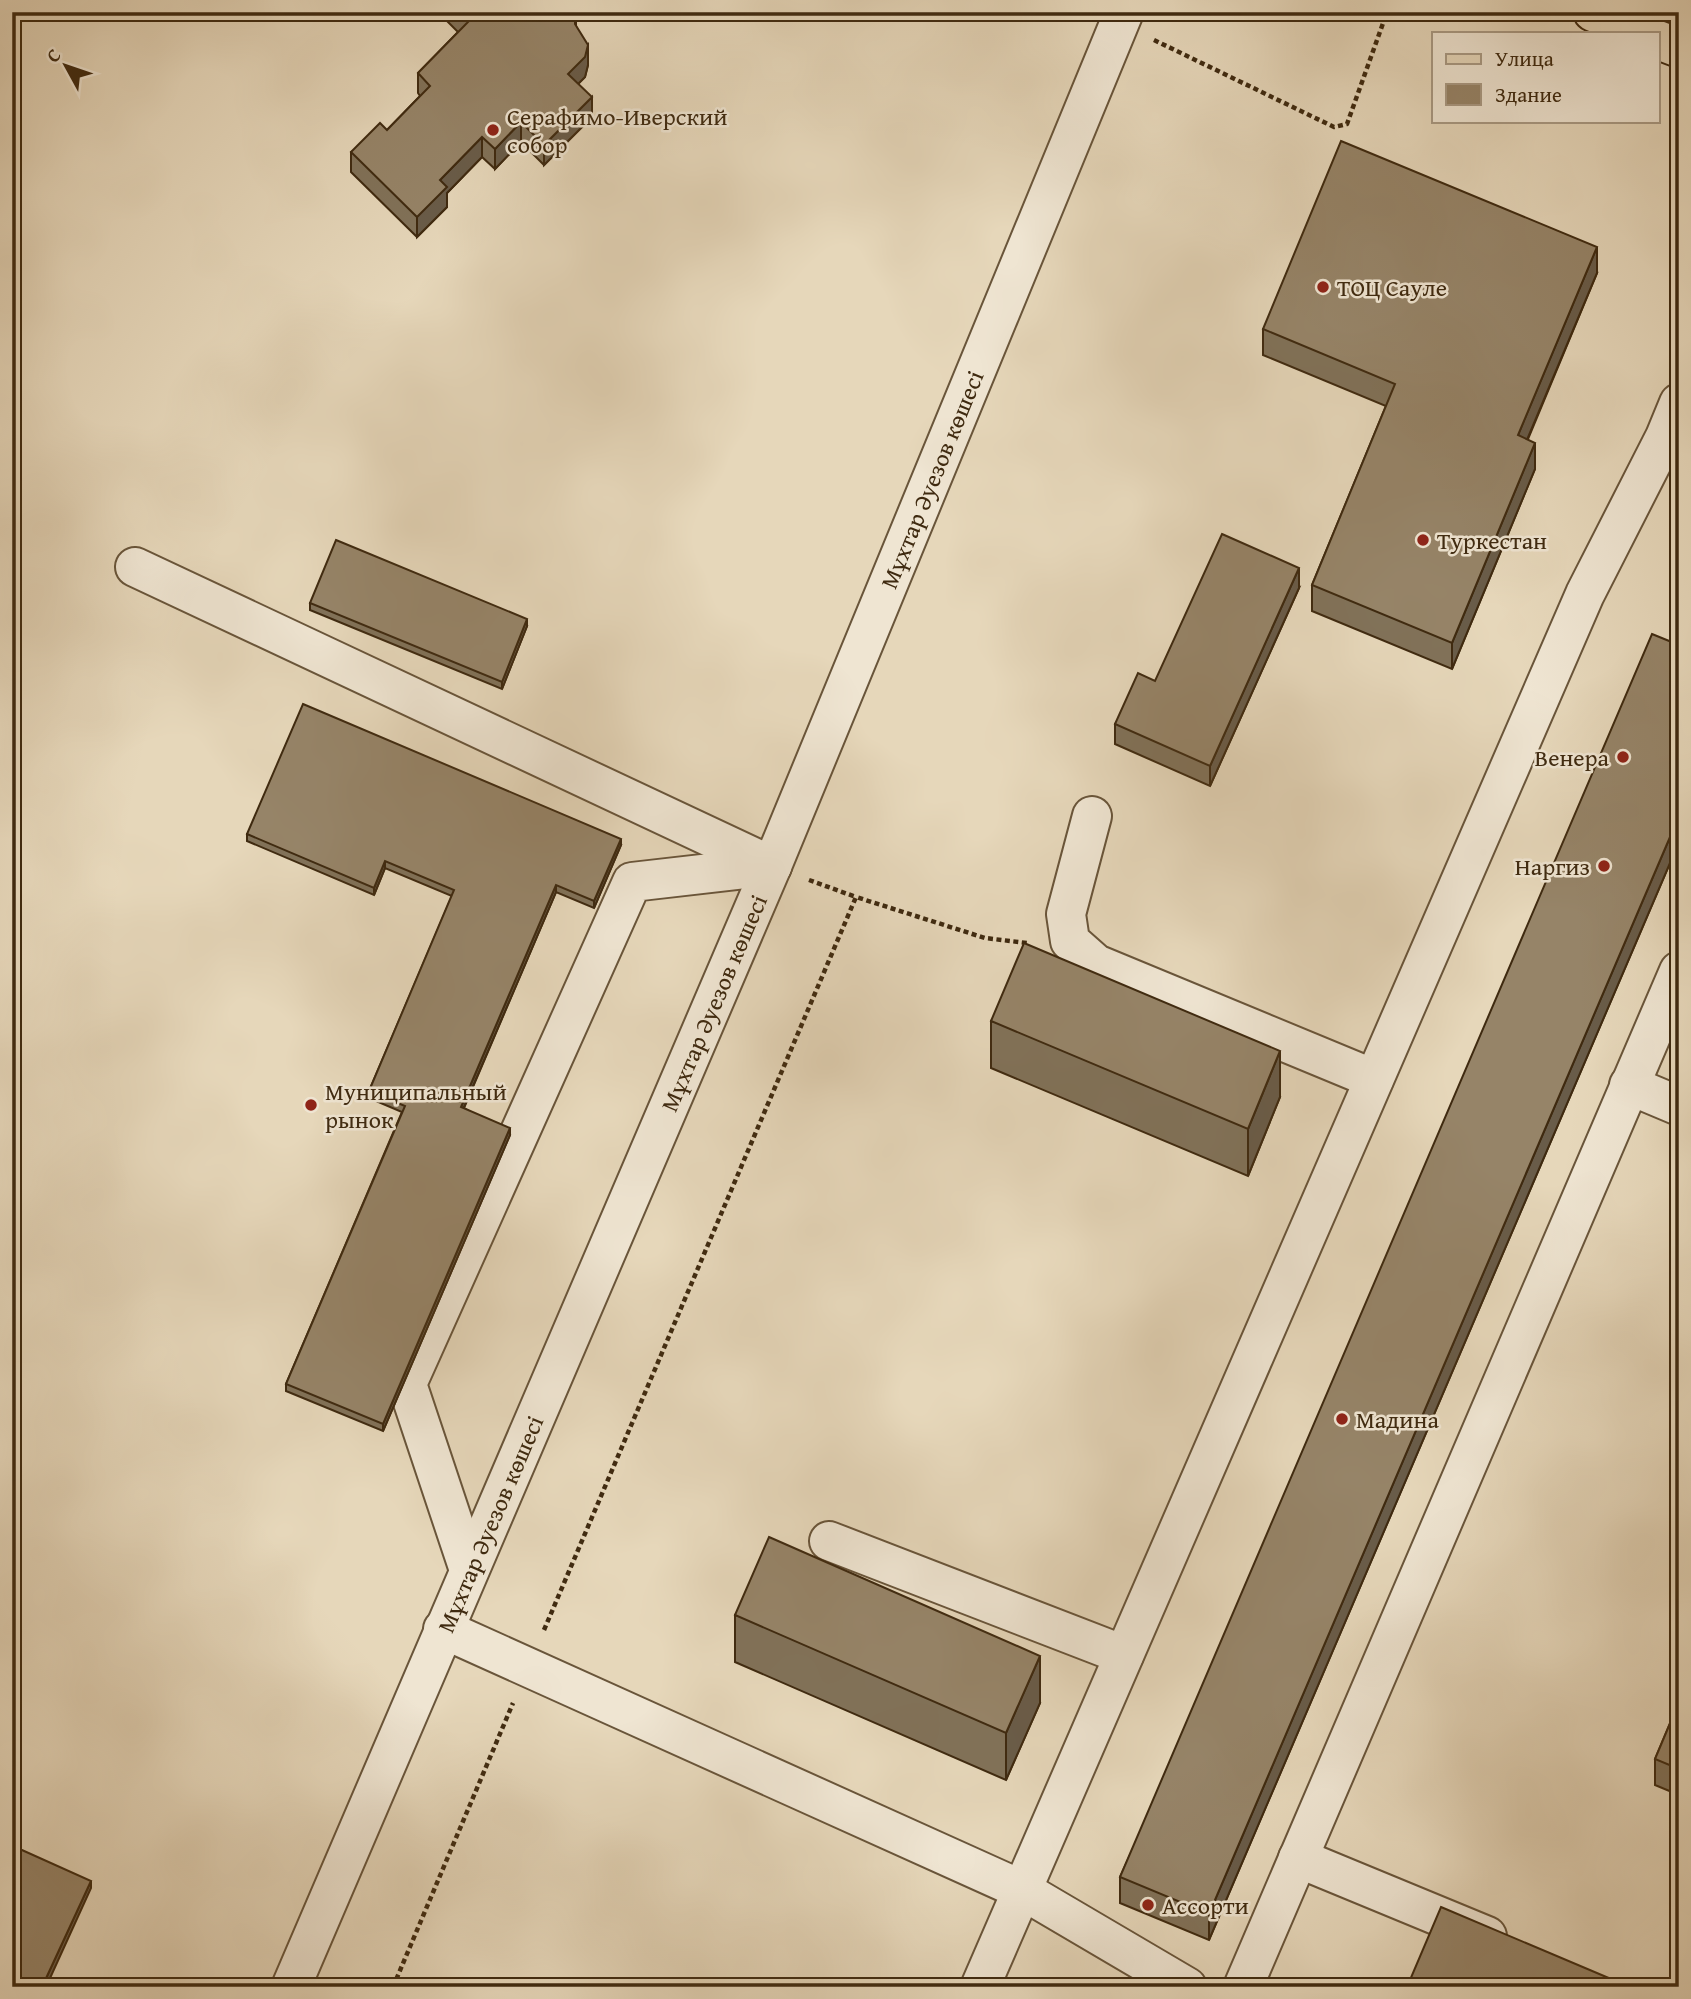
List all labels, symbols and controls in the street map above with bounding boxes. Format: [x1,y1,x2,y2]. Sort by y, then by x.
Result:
north arrow [32,32,102,102]
legend [1432,32,1660,122]
text: С [39,42,67,68]
text: Улица [1495,43,1554,74]
text: Здание [1495,79,1562,110]
place label: Серафимо-Иверский собор [507,99,728,162]
marker: Серафимо-Иверский собор [485,122,501,138]
place label: ТОЦ Сауле [1337,270,1447,305]
marker: ТОЦ Сауле [1315,279,1331,295]
street label: Мұхтар Әуезов көшесі [871,365,992,594]
place label: Туркестан [1437,523,1547,558]
marker: Туркестан [1415,532,1431,548]
place label: Венера [1535,740,1610,775]
marker: Венера [1615,749,1631,765]
place label: Наргиз [1515,849,1590,884]
marker: Наргиз [1596,858,1612,874]
street label: Мұхтар Әуезов көшесі [651,889,775,1117]
place label: Муниципальный рынок [325,1074,507,1137]
marker: Муниципальный рынок [303,1097,319,1113]
place label: Мадина [1356,1402,1440,1437]
street label: Мұхтар Әуезов көшесі [428,1410,552,1638]
marker: Мадина [1334,1411,1350,1427]
place label: Ассорти [1162,1888,1249,1923]
marker: Ассорти [1140,1897,1156,1913]

